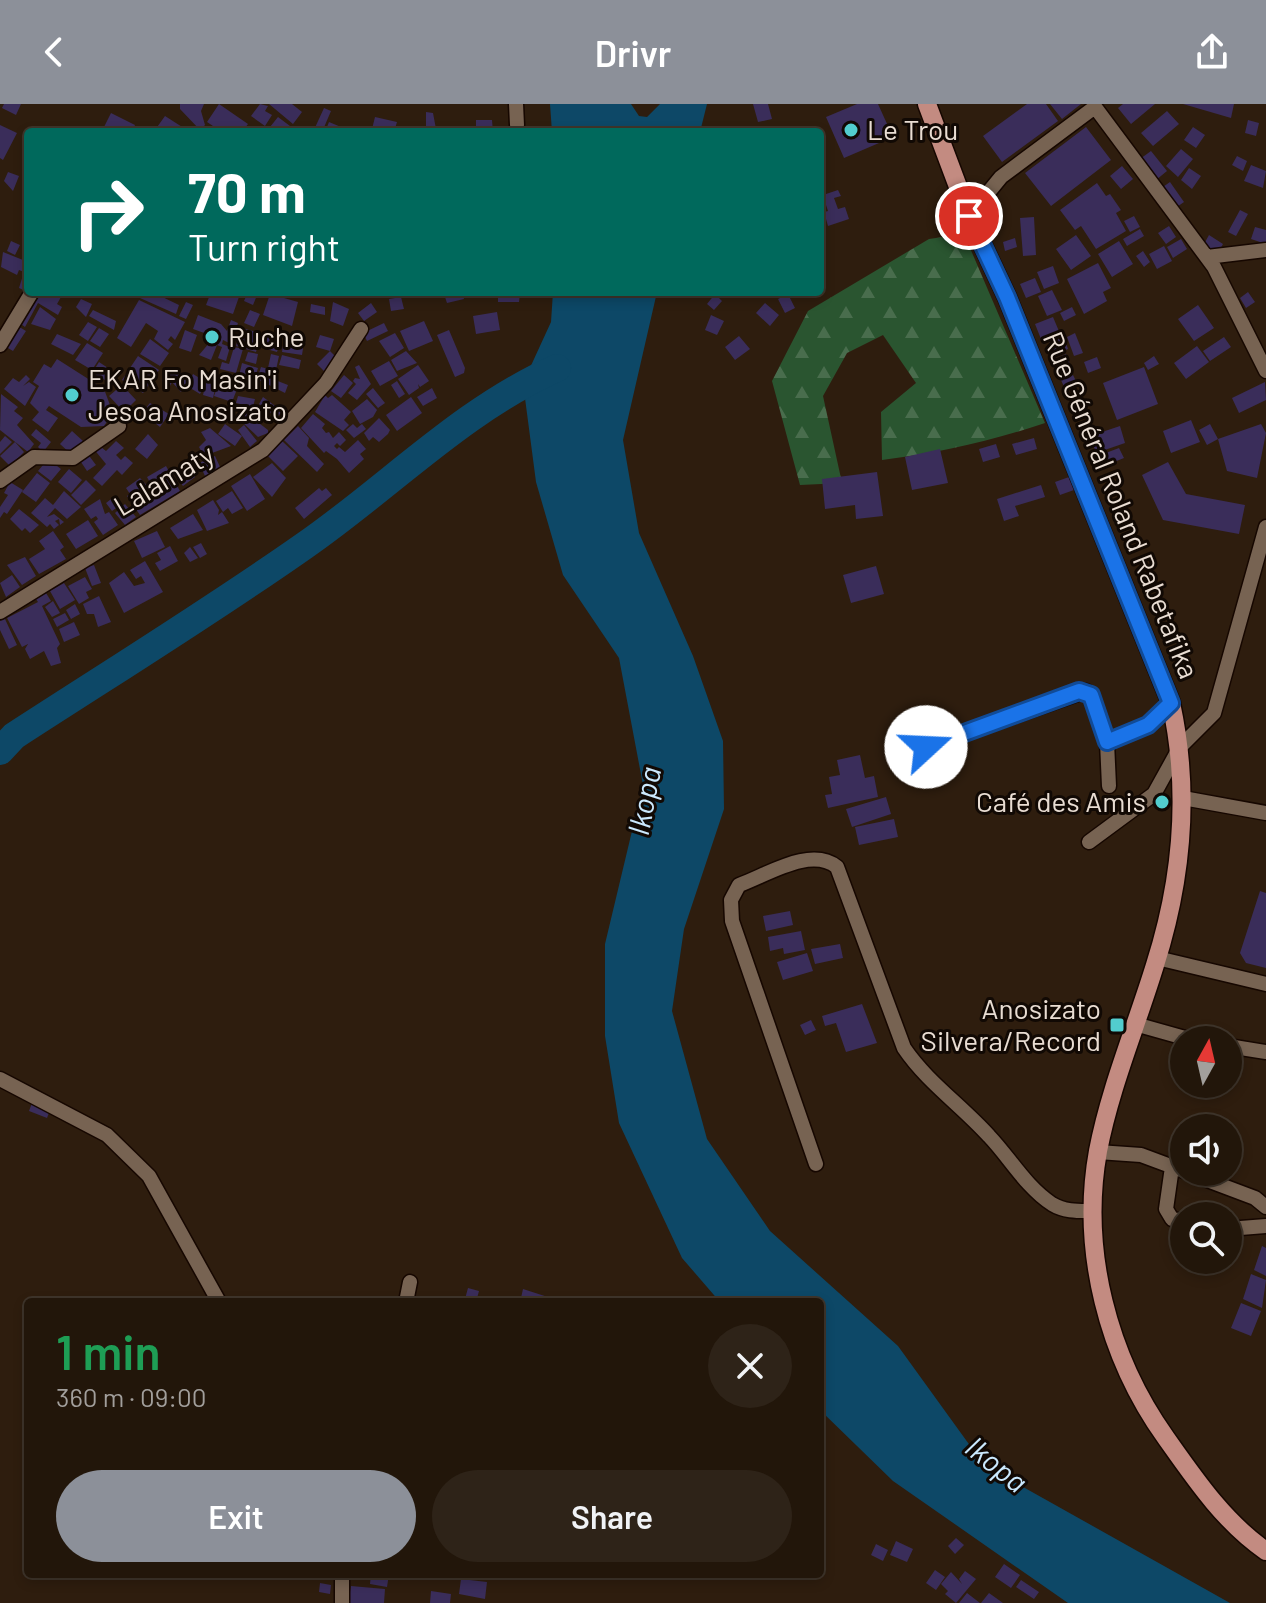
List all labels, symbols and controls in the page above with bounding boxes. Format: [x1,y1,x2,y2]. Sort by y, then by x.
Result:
icon: back [32,30,76,74]
icon: share [1190,30,1234,74]
text: Drivr [595,31,671,74]
place label: Le Trou [867,112,958,146]
marker: Le Trou [842,121,860,139]
text: 70 m [188,157,306,224]
icon: right [56,160,160,264]
pin [935,182,1003,250]
icon: arrive [947,194,991,238]
text: Turn right [188,225,340,268]
place label: Ruche [228,319,305,353]
street label: Rue Général Roland Rabetafika [1037,326,1207,683]
marker: Ruche [203,328,221,346]
place label: EKAR Fo Masin'i Jesoa Anosizato [88,361,287,427]
marker: EKAR Fo Masin'i Jesoa Anosizato [63,386,81,404]
street label: Lalamaty [107,436,220,522]
position arrow [884,705,968,789]
water label: Ikopa [619,763,667,838]
place label: Café des Amis [976,784,1146,818]
marker: Café des Amis [1153,793,1171,811]
place label: Anosizato Silvera/Record [921,991,1101,1057]
marker: Anosizato Silvera/Record [1108,1016,1126,1034]
north arrow [1170,1026,1242,1098]
map controls [1170,1026,1242,1274]
button: sound [1170,1114,1242,1186]
button: search [1170,1202,1242,1274]
text: 1 min [56,1322,161,1380]
button: close [708,1324,792,1408]
text: 360 m · 09:00 [56,1381,206,1412]
water label: Ikopa [959,1428,1036,1499]
button: Exit [56,1470,416,1562]
button: Share [432,1470,792,1562]

